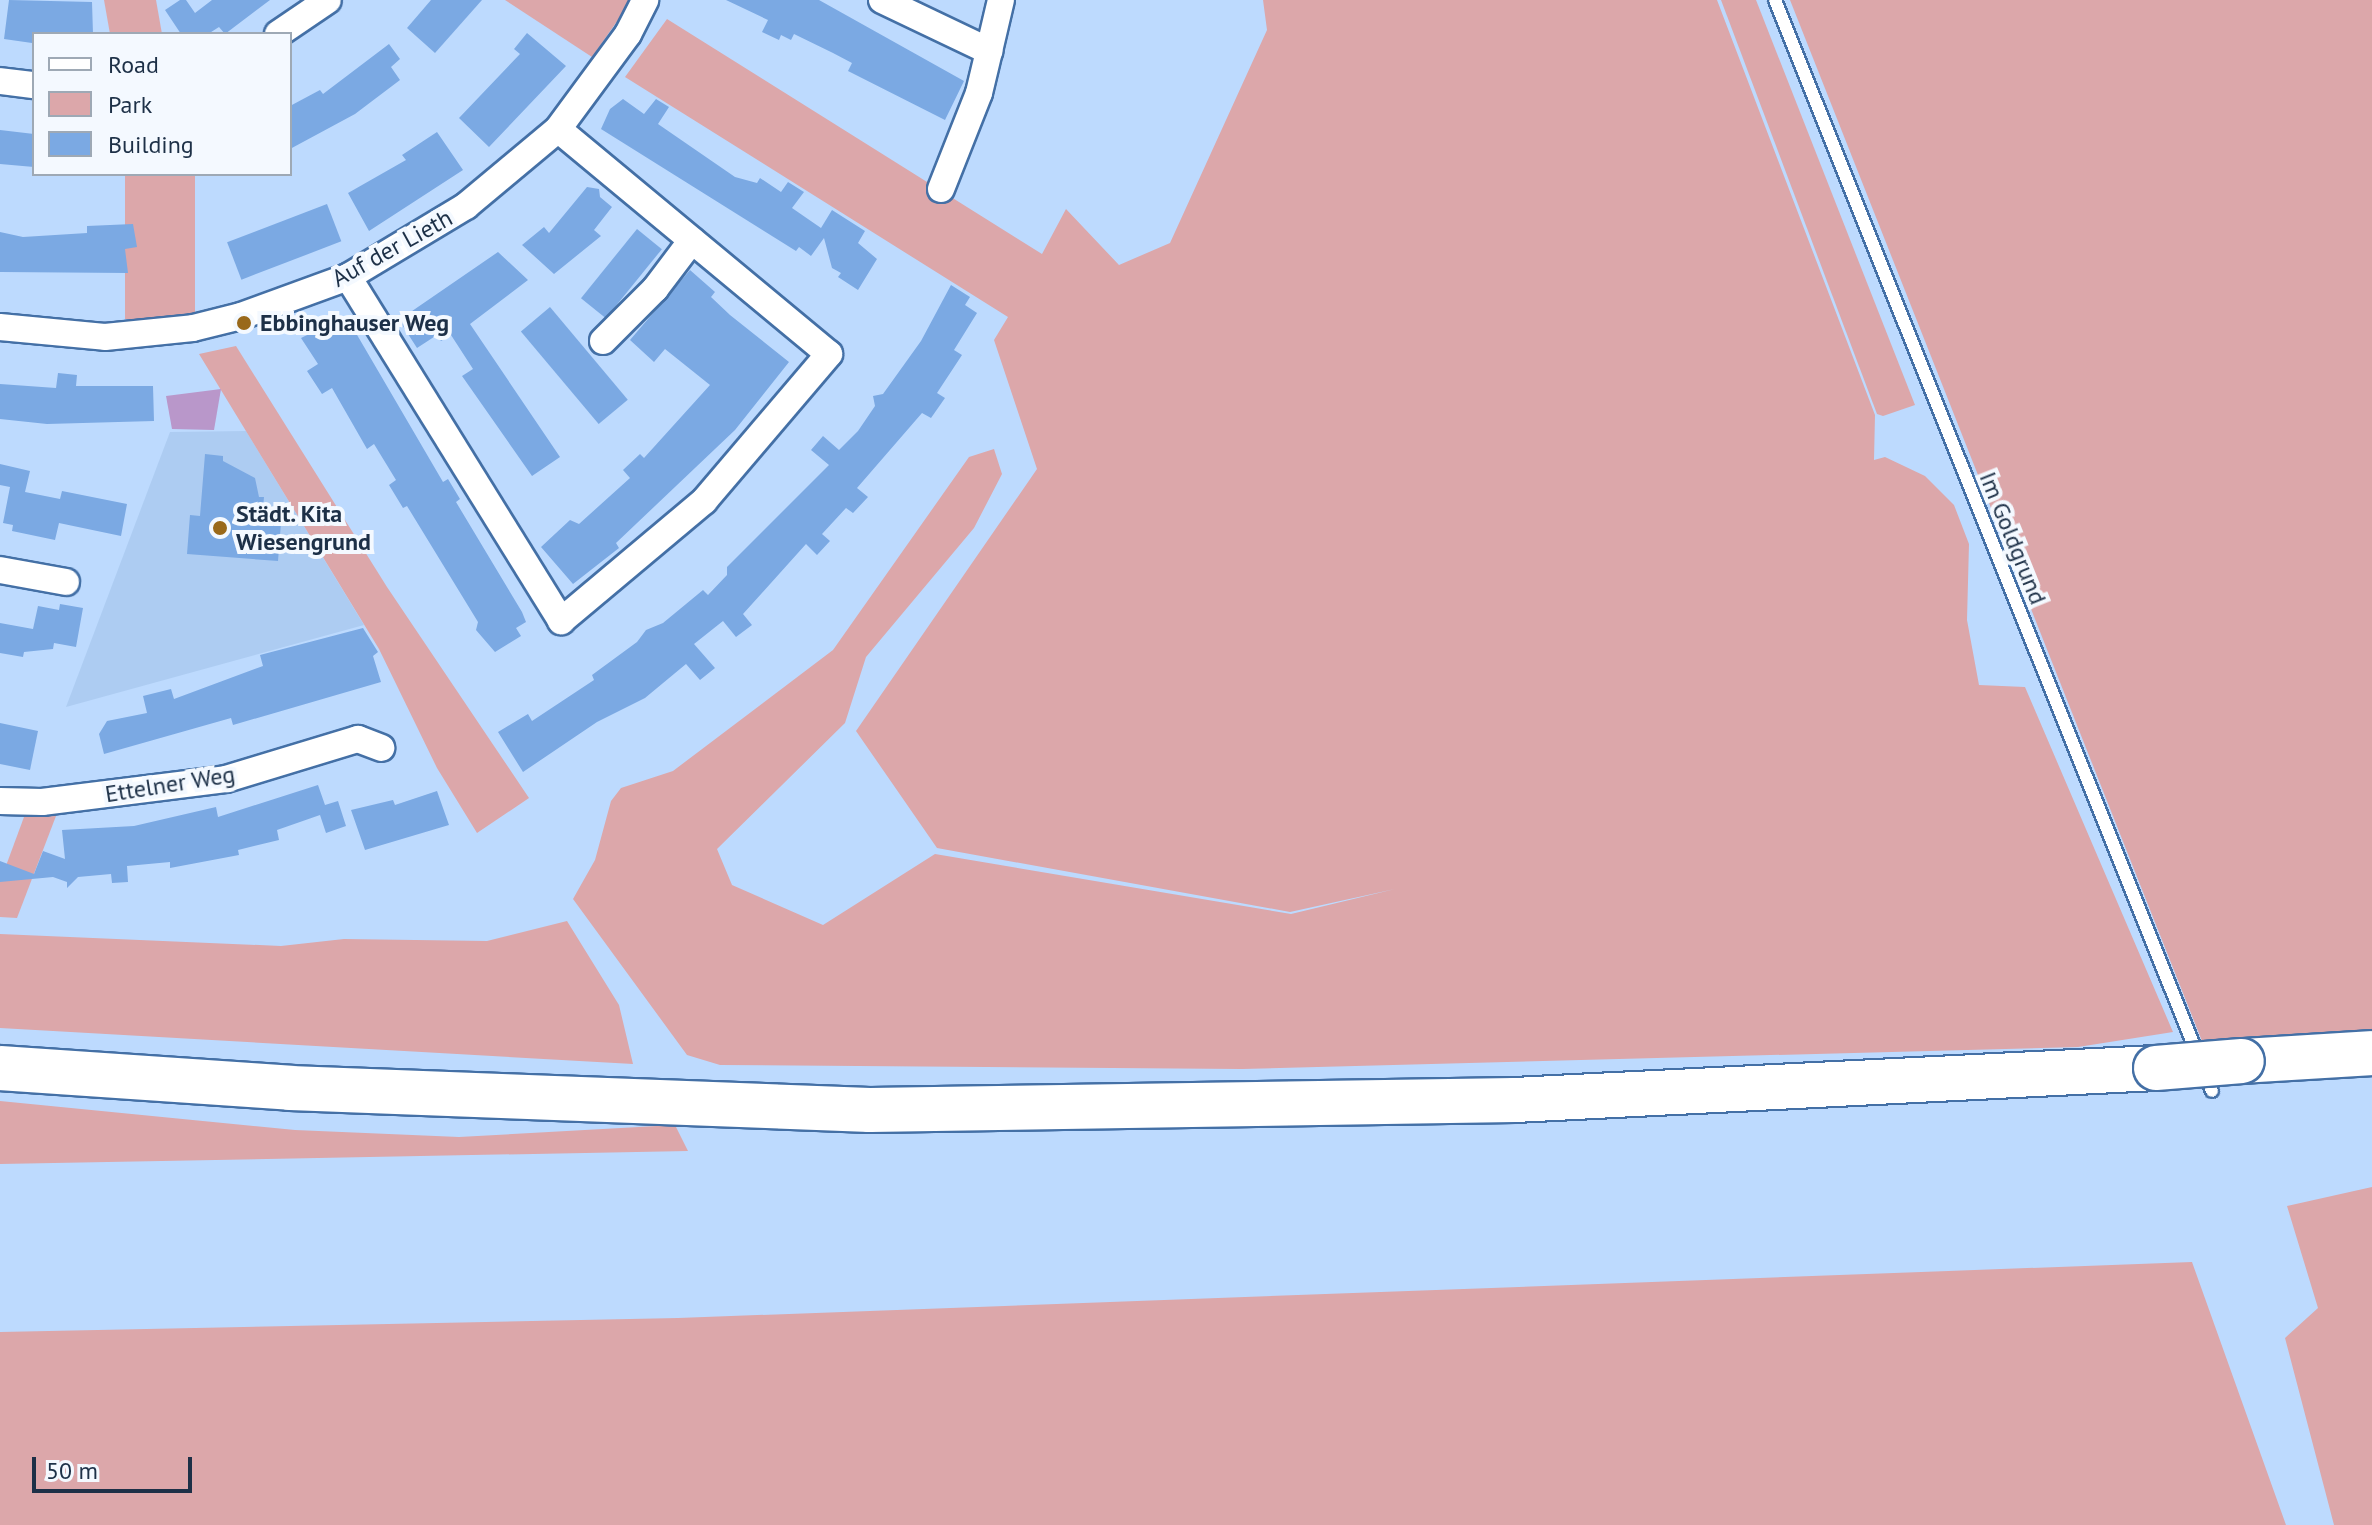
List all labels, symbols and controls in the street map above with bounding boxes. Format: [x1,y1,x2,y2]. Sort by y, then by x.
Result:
legend [32,32,292,176]
text: Road [108,49,159,80]
text: Park [108,89,152,120]
text: Building [108,129,194,160]
street label: Auf der Lieth [327,203,457,293]
place label: Ebbinghauser Weg [260,309,450,337]
marker: Ebbinghauser Weg [235,314,253,332]
street label: Im Goldgrund [1973,468,2053,608]
place label: Städt. Kita Wiesengrund [236,500,371,556]
marker: Städt. Kita Wiesengrund [211,519,229,537]
street label: Ettelner Weg [103,759,237,809]
scale bar [36,1441,196,1491]
text: 50 m [46,1455,98,1486]

